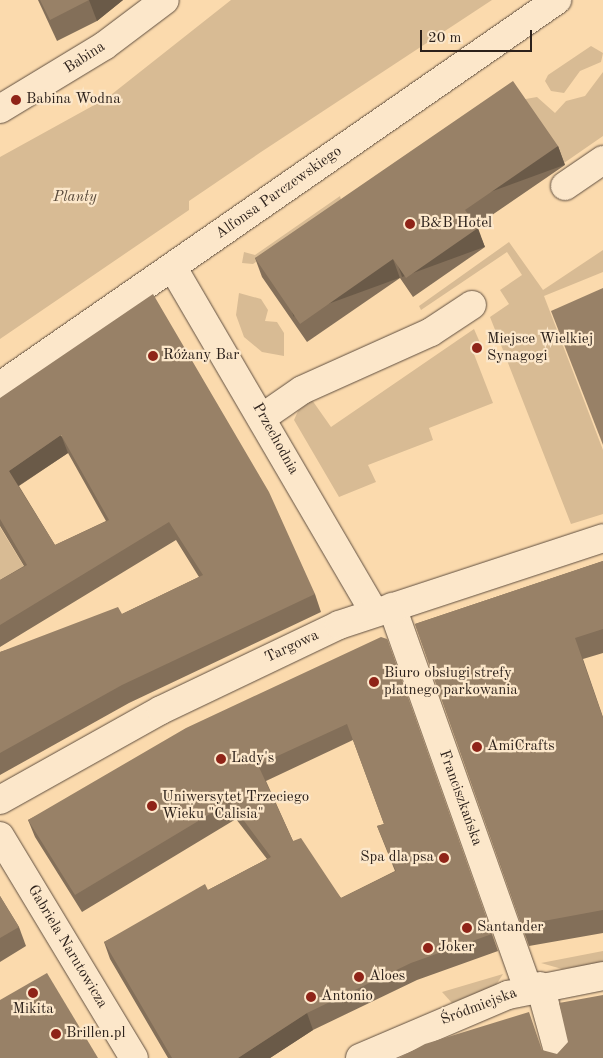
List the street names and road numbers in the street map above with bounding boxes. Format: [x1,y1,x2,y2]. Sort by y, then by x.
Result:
street label: Babina [61,38,109,78]
street label: Alfonsa Parczewskiego [213,143,345,243]
street label: Przechodnia [248,400,302,478]
street label: Targowa [262,627,322,667]
street label: Franciszkańska [434,748,486,848]
street label: Gabriela Narutowicza [23,882,111,1012]
street label: Śródmiejska [438,984,520,1030]

